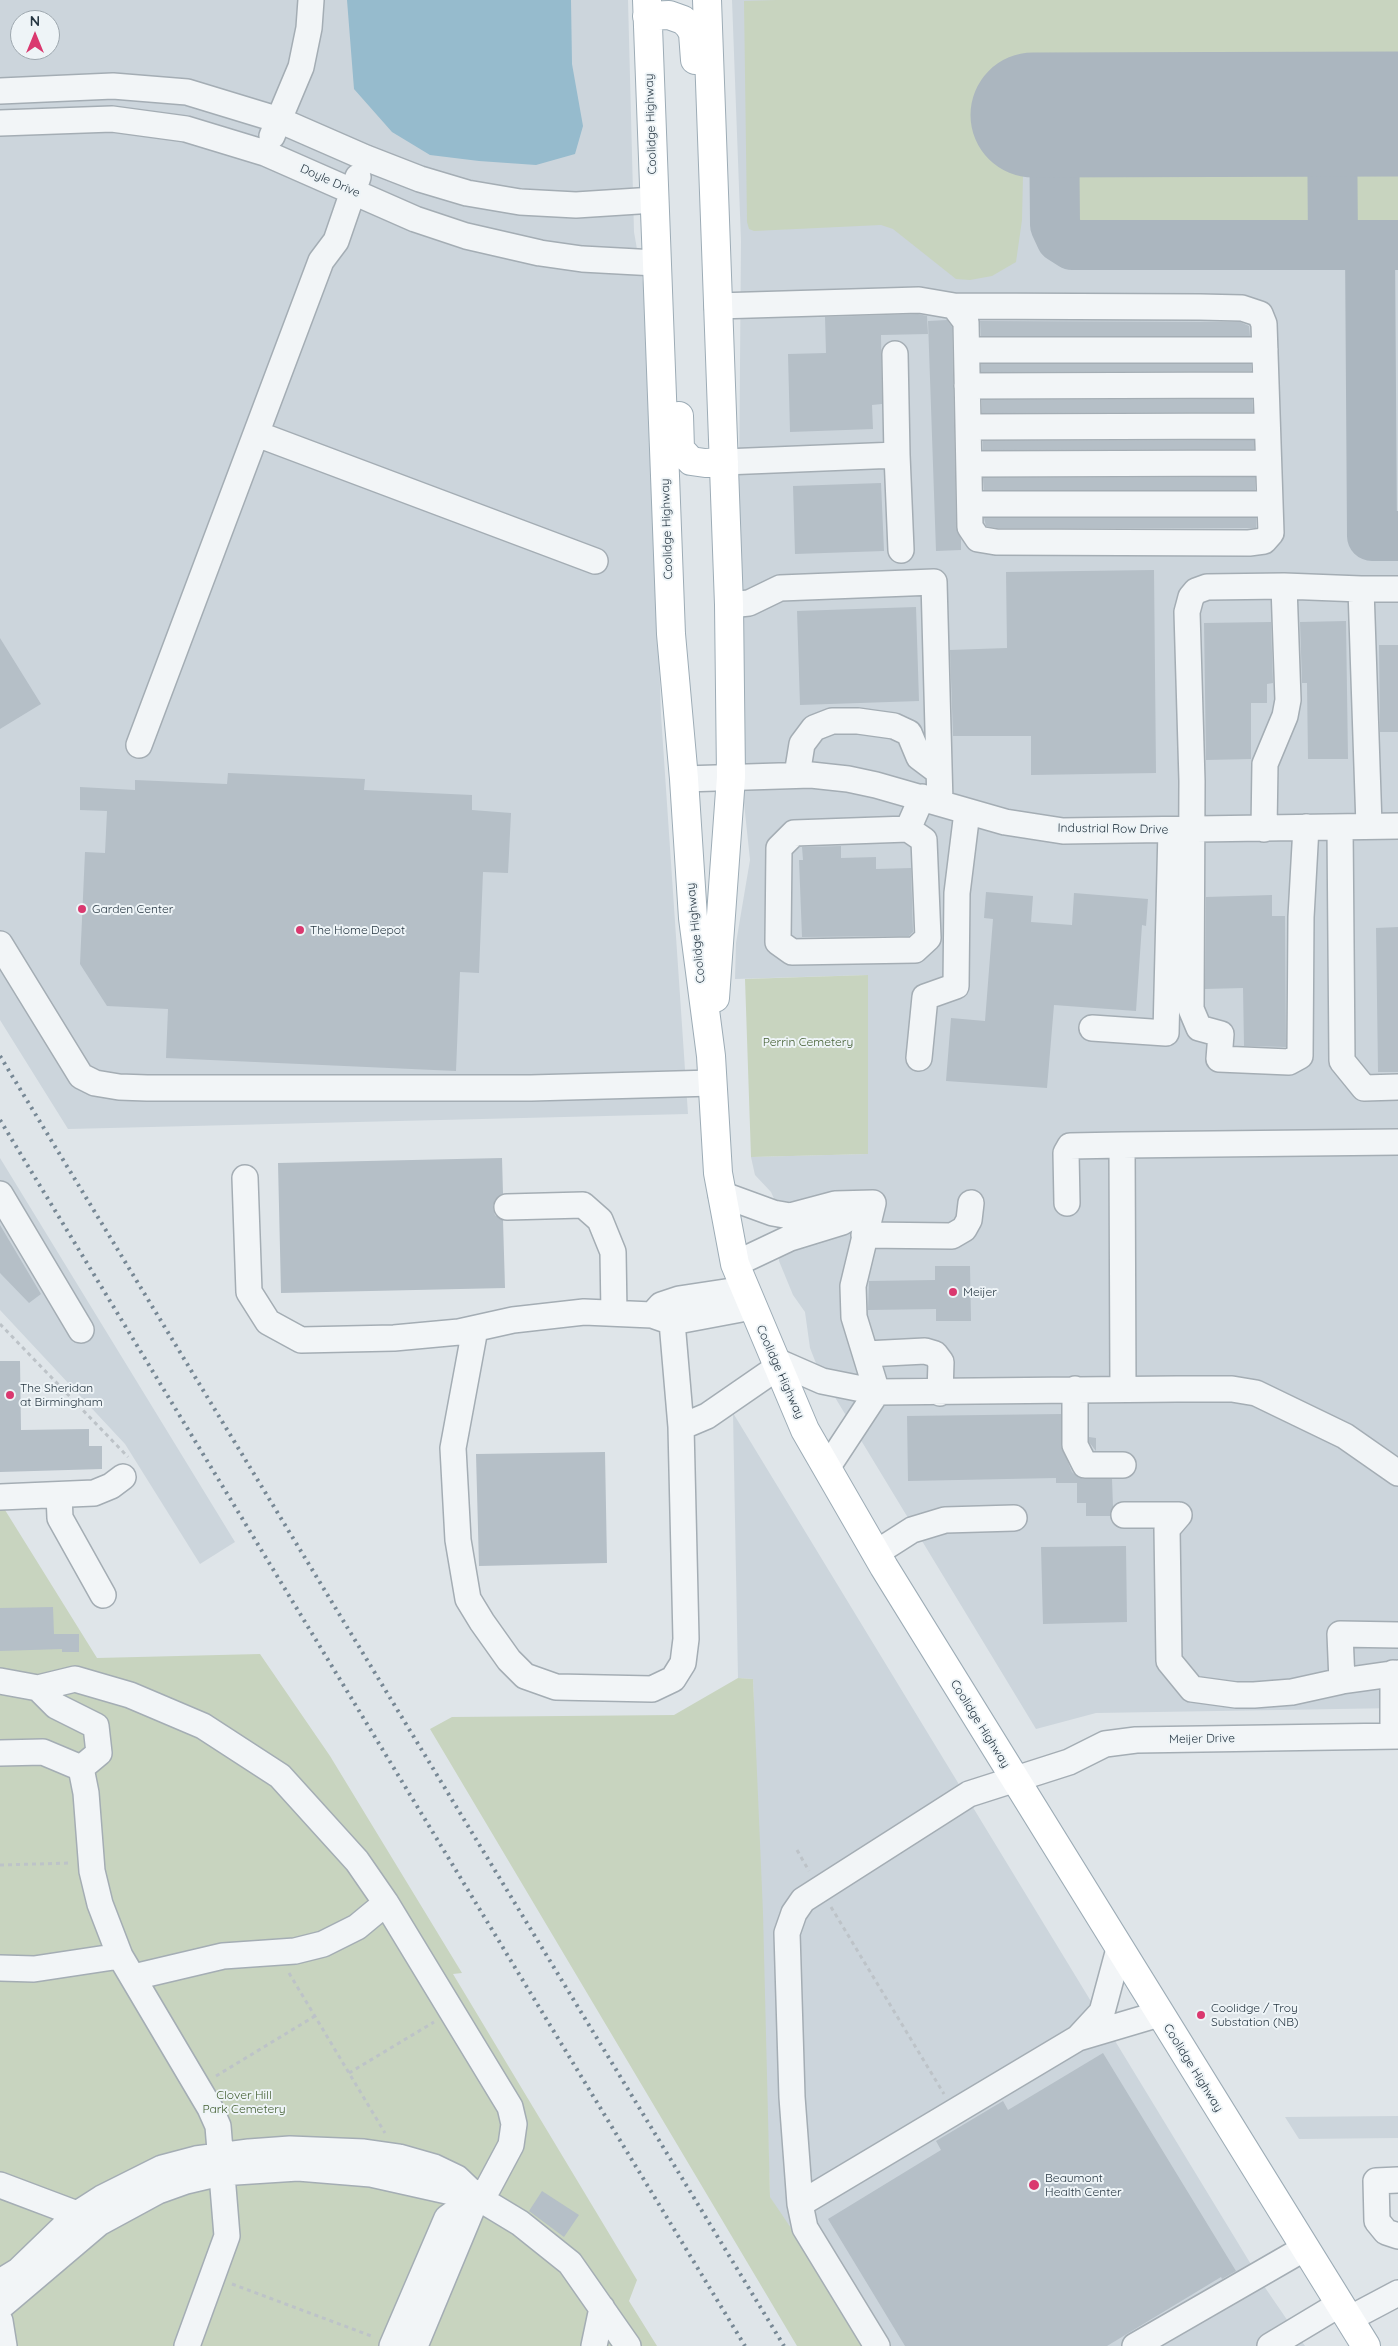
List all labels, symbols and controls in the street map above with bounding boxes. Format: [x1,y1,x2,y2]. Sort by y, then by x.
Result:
north arrow [10,10,60,60]
text: N [30,12,40,30]
street label: Coolidge Highway [642,73,660,175]
street label: Doyle Drive [298,161,362,201]
street label: Coolidge Highway [658,478,676,580]
street label: Industrial Row Drive [1057,821,1169,837]
street label: Coolidge Highway [684,882,708,984]
place label: Garden Center [92,902,173,916]
marker: Garden Center [76,903,88,915]
place label: The Home Depot [310,923,405,937]
marker: The Home Depot [294,924,306,936]
park label: Perrin Cemetery [763,1035,853,1049]
place label: Meijer [963,1285,997,1299]
marker: Meijer [947,1286,959,1298]
street label: Coolidge Highway [753,1323,807,1421]
place label: The Sheridan at Birmingham [20,1381,103,1409]
marker: The Sheridan at Birmingham [4,1389,16,1401]
street label: Coolidge Highway [947,1677,1013,1771]
street label: Meijer Drive [1169,1731,1235,1747]
place label: Coolidge / Troy Substation (NB) [1211,2001,1298,2029]
marker: Coolidge / Troy Substation (NB) [1195,2009,1207,2021]
street label: Coolidge Highway [1160,2021,1226,2115]
park label: Clover Hill Park Cemetery [202,2088,286,2116]
place label: Beaumont Health Center [1045,2171,1122,2199]
marker: Beaumont Health Center [1027,2178,1041,2192]

